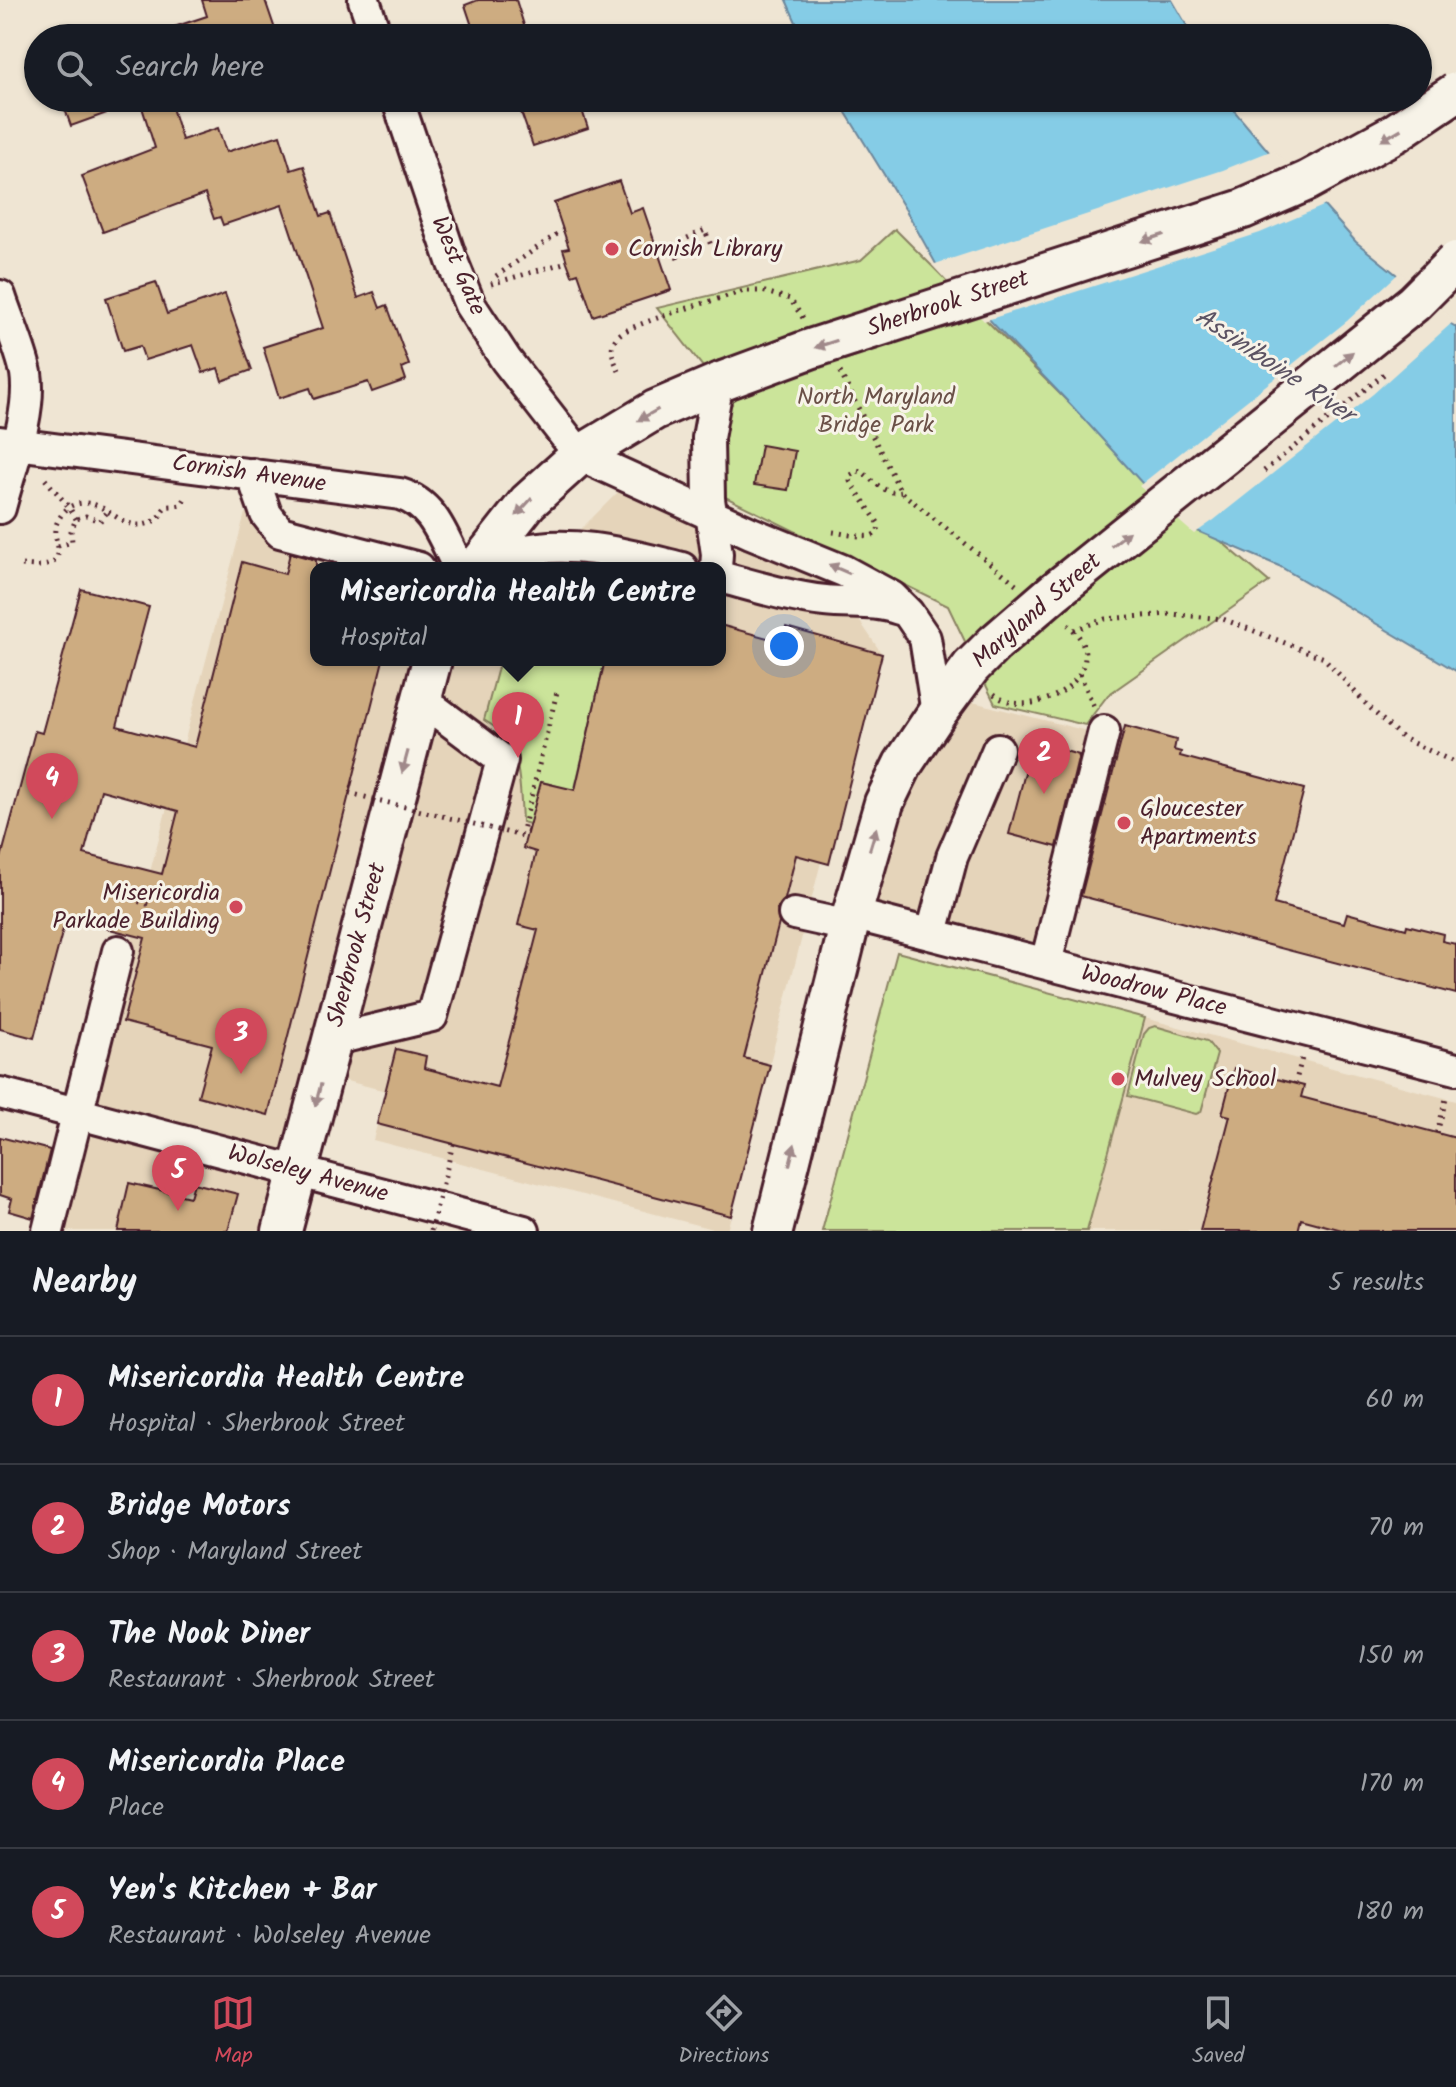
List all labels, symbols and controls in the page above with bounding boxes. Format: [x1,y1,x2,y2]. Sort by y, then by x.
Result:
search box [24,24,1432,112]
text: Search here [116,44,264,92]
icon: search [52,46,96,90]
one-way arrow [1380,128,1402,142]
street label: West Gate [420,210,496,322]
place label: Cornish Library [628,230,783,269]
one-way arrow [1141,232,1165,245]
marker: Cornish Library [603,240,621,258]
street label: Sherbrook Street [862,259,1035,349]
water label: Assiniboine River [1186,297,1367,438]
one-way arrow [813,338,837,350]
one-way arrow [1334,351,1354,368]
park label: North Maryland Bridge Park [797,378,956,445]
one-way arrow [636,408,659,421]
street label: Cornish Avenue [170,444,329,504]
one-way arrow [516,497,534,516]
one-way arrow [1110,532,1130,548]
street label: Maryland Street [963,543,1111,679]
popup [310,562,726,666]
one-way arrow [827,562,850,575]
text: Misericordia Health Centre [340,569,696,617]
text: Hospital [340,617,428,659]
your location [764,626,804,666]
pin: 1 [492,692,544,758]
pin: 2 [1018,728,1070,794]
one-way arrow [398,751,411,775]
pin: 4 [26,753,78,819]
place label: Gloucester Apartments [1140,790,1257,857]
marker: Gloucester Apartments [1115,814,1133,832]
one-way arrow [867,827,880,851]
street label: Sherbrook Street [316,858,398,1031]
place label: Misericordia Parkade Building [53,874,220,941]
marker: Misericordia Parkade Building [227,898,245,916]
street label: Woodrow Place [1077,954,1231,1028]
pin: 3 [215,1008,267,1074]
place label: Mulvey School [1134,1060,1276,1099]
marker: Mulvey School [1109,1070,1127,1088]
one-way arrow [311,1083,323,1108]
street label: Wolseley Avenue [223,1134,393,1214]
one-way arrow [786,1143,799,1168]
pin: 5 [152,1145,204,1211]
text: Nearby [32,1256,137,1310]
text: 5 results [1328,1262,1424,1304]
text: Misericordia Health Centre [108,1355,464,1403]
text: 1 [54,1379,62,1421]
text: 60 m [1365,1379,1424,1421]
text: Hospital · Sherbrook Street [108,1403,405,1445]
text: Bridge Motors [108,1483,291,1531]
text: 2 [50,1507,66,1549]
text: 70 m [1368,1507,1424,1549]
text: Shop · Maryland Street [108,1531,362,1573]
text: The Nook Diner [108,1611,310,1659]
text: 3 [51,1635,65,1677]
text: 150 m [1358,1635,1424,1677]
text: Restaurant · Sherbrook Street [108,1659,435,1701]
text: Misericordia Place [108,1739,345,1787]
text: 4 [51,1763,65,1805]
text: 170 m [1360,1763,1424,1805]
text: Place [108,1787,164,1829]
text: Yen's Kitchen + Bar [108,1867,376,1915]
text: 5 [51,1891,65,1933]
text: 180 m [1356,1891,1424,1933]
text: Restaurant · Wolseley Avenue [108,1915,431,1957]
tab: Map [211,1991,255,2074]
tab: Directions [678,1991,770,2074]
tab: Saved [1192,1991,1245,2074]

